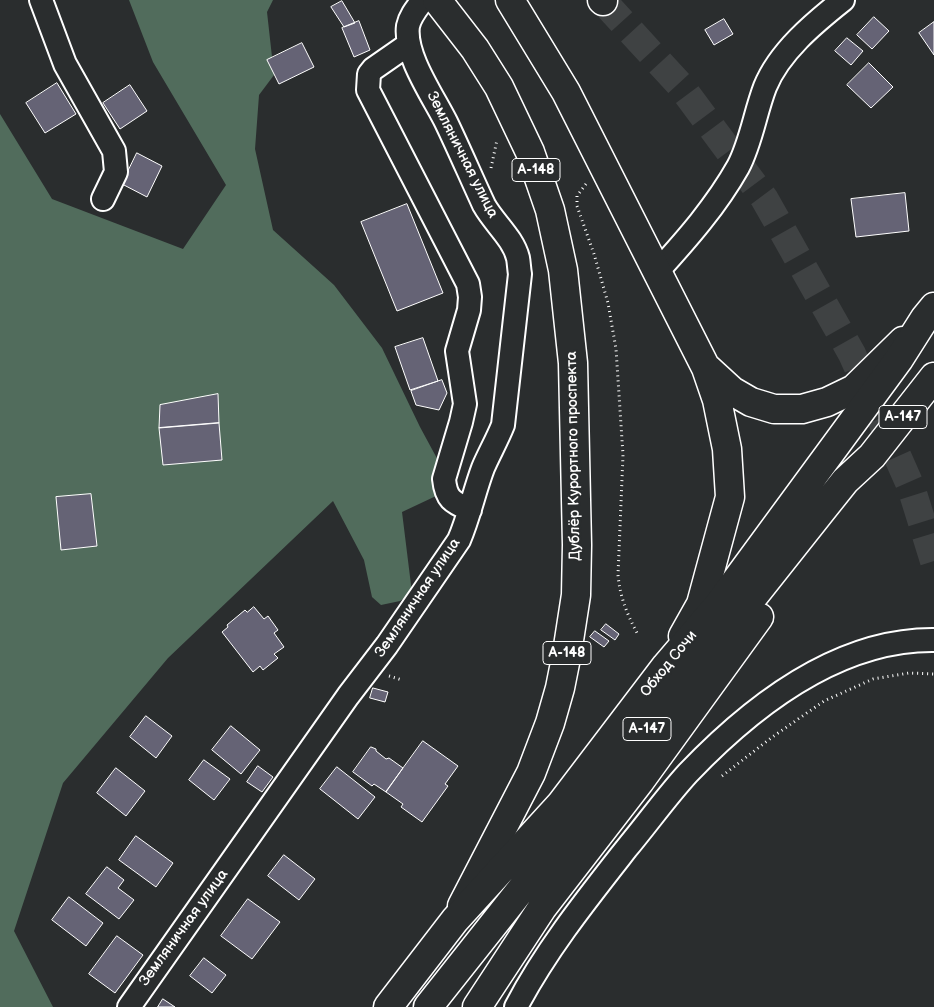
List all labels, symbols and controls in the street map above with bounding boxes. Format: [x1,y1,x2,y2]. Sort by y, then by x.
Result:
street label: Земляничная улица [422,89,502,221]
road number: А-148 [512,158,560,182]
street label: Дублёр Курортного проспекта [563,351,585,561]
road number: А-147 [879,406,927,428]
street label: Земляничная улица [371,535,465,661]
street label: Обход Сочи [637,627,701,701]
road number: А-148 [543,641,591,664]
road number: А-147 [623,718,671,741]
street label: Земляничная улица [136,866,232,990]

